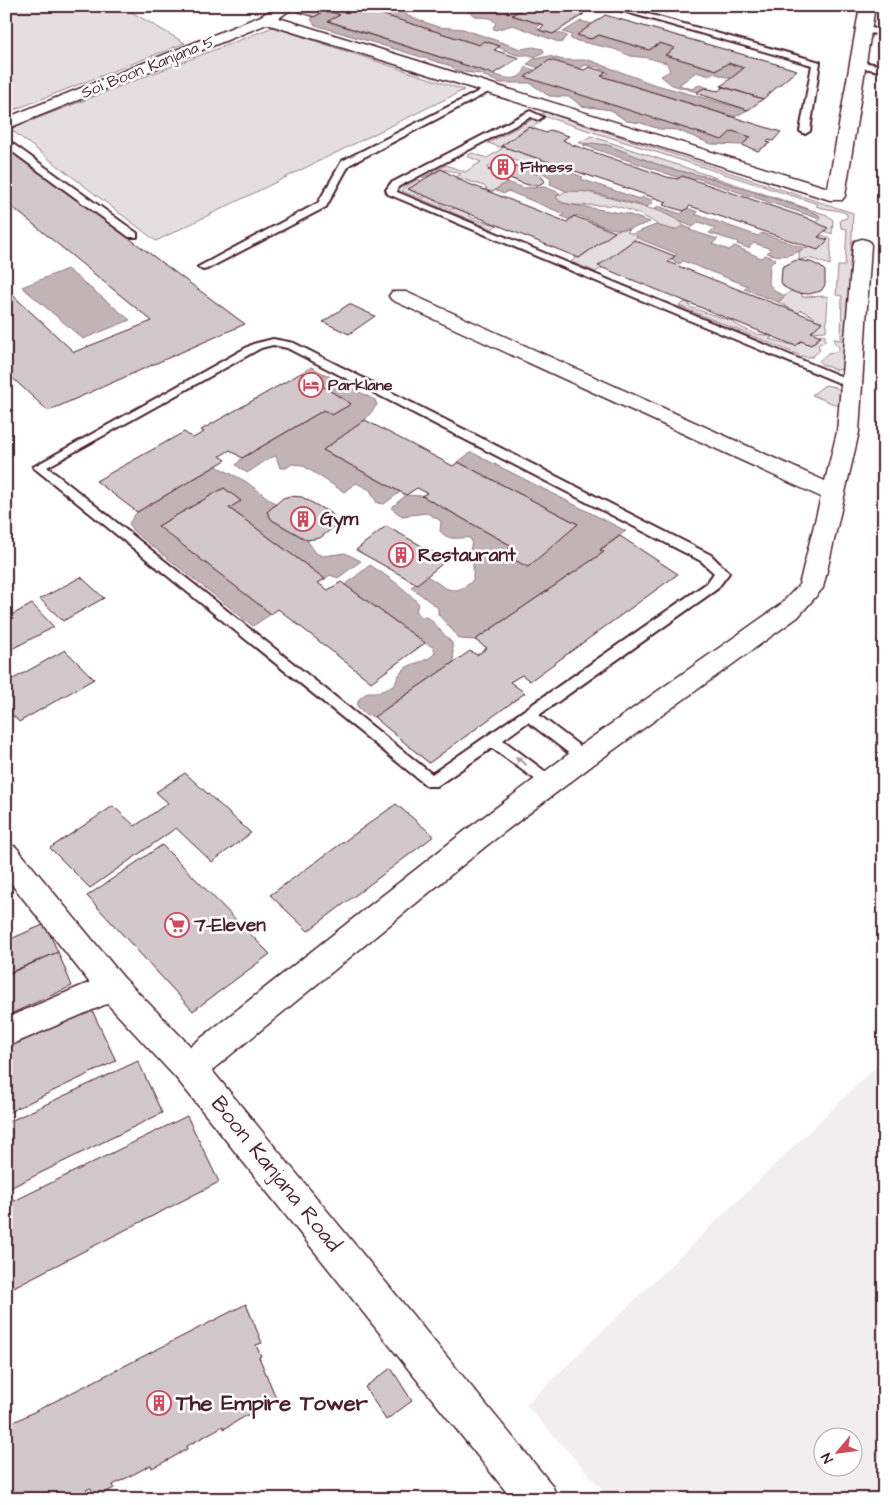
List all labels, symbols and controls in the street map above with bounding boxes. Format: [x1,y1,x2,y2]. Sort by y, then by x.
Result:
street label: Soi Boon Kanjana 5 [78,30,219,104]
building icon: Fitness [490,154,516,180]
place label: Fitness [520,156,573,178]
hotel icon: Parklane [298,372,324,398]
place label: Parklane [328,374,393,396]
building icon: Gym [290,506,316,532]
place label: Gym [320,506,360,534]
building icon: Restaurant [388,542,414,568]
place label: Restaurant [418,542,516,569]
one-way arrow [515,756,528,767]
supermarket icon: 7-Eleven [164,912,190,938]
place label: 7-Eleven [193,912,266,939]
street label: Boon Kanjana Road [203,1089,349,1259]
place label: The Empire Tower [175,1388,369,1419]
building icon: The Empire Tower [146,1390,172,1416]
north arrow [812,1428,862,1478]
text: N [817,1449,838,1467]

